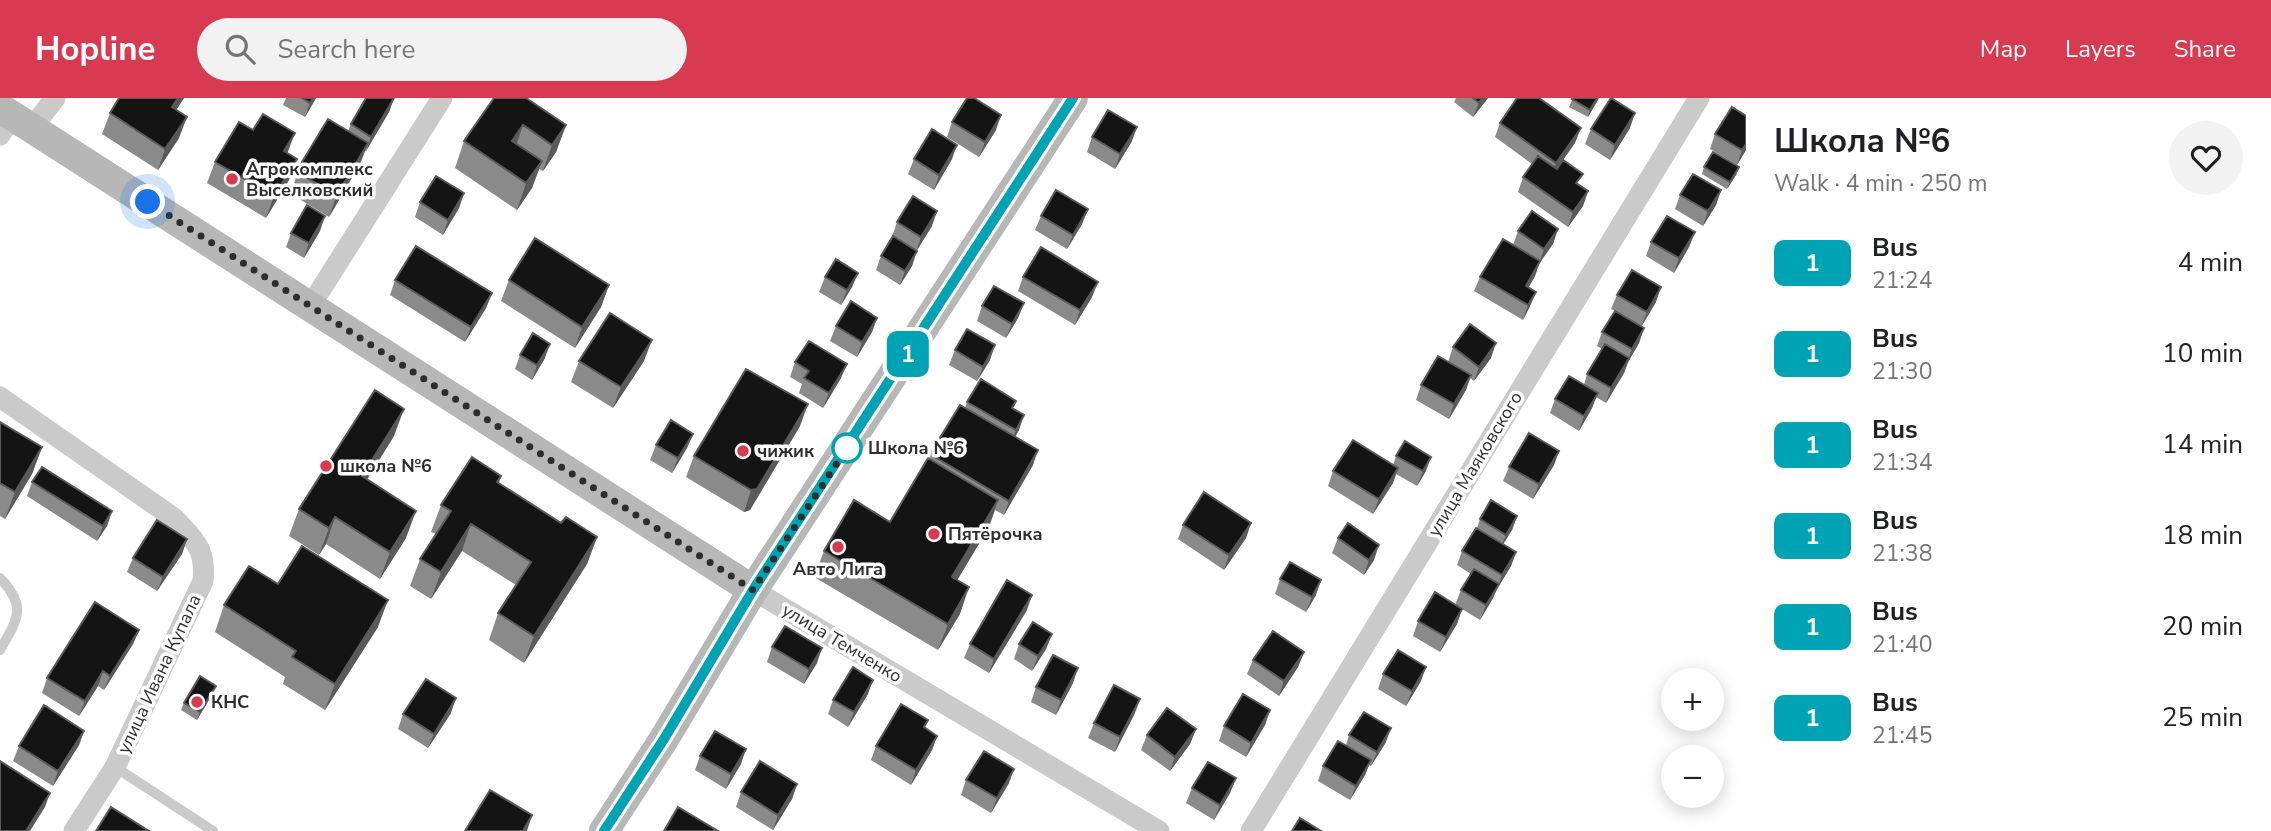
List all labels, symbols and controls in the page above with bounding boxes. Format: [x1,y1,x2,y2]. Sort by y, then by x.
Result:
search box [197,18,687,81]
text: Hopline [35,27,155,72]
icon: search [221,30,259,68]
text: Search here [277,32,415,67]
text: Map [1980,33,2027,65]
text: Layers [2065,33,2136,65]
text: Share [2174,33,2236,65]
text: Школа №6 [1774,119,1950,164]
button: heart [2169,121,2243,195]
place label: Агрокомплекс Выселковский [246,157,373,202]
text: Walk · 4 min · 250 m [1774,168,1987,199]
marker: Агрокомплекс Выселковский [224,171,240,187]
your location [130,184,165,219]
text: Bus [1872,230,1918,265]
text: 4 min [2178,245,2243,280]
text: 1 [1805,247,1820,279]
text: 21:24 [1872,265,1932,296]
text: Bus [1872,321,1918,356]
line badge: 1 [885,331,931,377]
text: 10 min [2162,336,2243,371]
text: 1 [901,338,915,370]
text: 1 [1805,338,1820,370]
text: 21:30 [1872,356,1932,387]
street label: улица Маяковского [1422,387,1528,541]
text: Bus [1872,412,1918,447]
text: 14 min [2162,427,2243,462]
text: 1 [1805,429,1820,461]
marker: Школа №6 [832,433,862,463]
place label: Школа №6 [868,436,964,460]
place label: чижик [757,439,815,463]
marker: чижик [735,443,751,459]
text: 21:34 [1872,447,1932,478]
place label: школа №6 [340,454,432,478]
marker: школа №6 [318,458,334,474]
text: Bus [1872,503,1918,538]
text: 18 min [2162,518,2243,553]
text: 1 [1805,520,1820,552]
place label: Пятёрочка [948,522,1043,546]
marker: Пятёрочка [926,526,942,542]
text: 21:38 [1872,538,1932,569]
marker: Авто Лига [830,539,846,555]
place label: Авто Лига [793,557,883,581]
street label: улица Ивана Купала [111,590,207,758]
text: Bus [1872,594,1918,629]
street label: улица Темченко [778,598,906,688]
text: 20 min [2162,609,2243,644]
text: 1 [1805,611,1820,643]
text: 21:40 [1872,629,1932,660]
map controls [1661,668,1724,808]
button: + [1661,668,1724,731]
text: Bus [1872,685,1918,720]
place label: КНС [211,690,249,714]
marker: КНС [189,694,205,710]
text: 25 min [2162,700,2243,735]
text: 1 [1805,702,1820,734]
text: 21:45 [1872,720,1932,751]
button: − [1661,745,1724,808]

